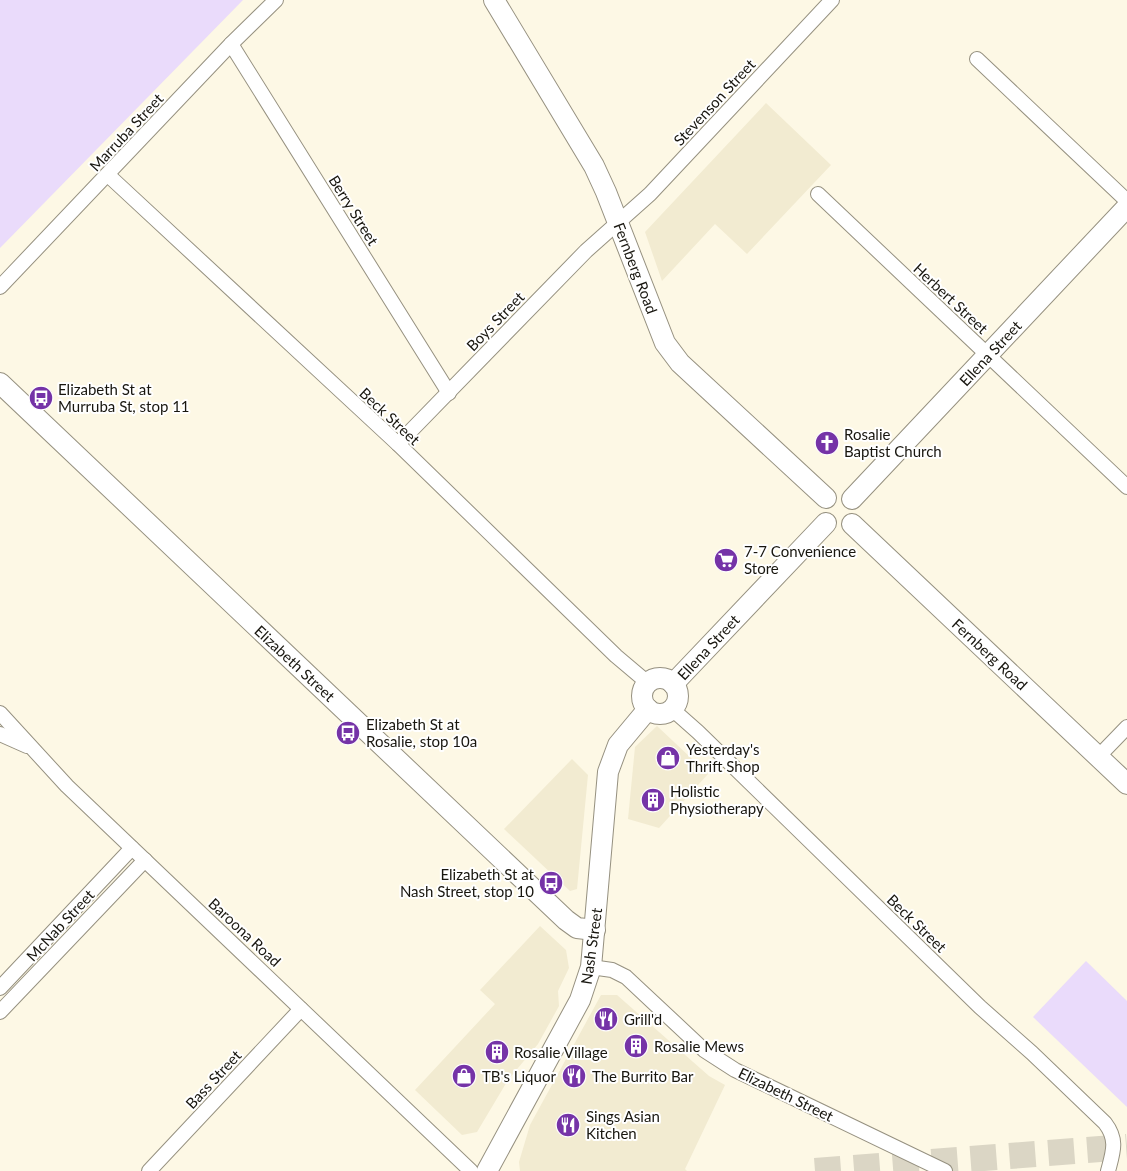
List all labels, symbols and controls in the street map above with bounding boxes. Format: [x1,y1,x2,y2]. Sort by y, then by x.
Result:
street label: Stevenson Street [669,55,759,149]
street label: Marruba Street [85,89,167,175]
street label: Berry Street [325,172,383,249]
street label: Fernberg Road [610,220,662,316]
street label: Herbert Street [910,259,992,337]
street label: Boys Street [462,287,528,354]
street label: Ellena Street [955,316,1025,389]
place label: Elizabeth St at Murruba St, stop 11 [58,380,190,415]
street label: Beck Street [356,384,424,449]
bus stop icon: Elizabeth St at Murruba St, stop 11 [28,385,54,411]
place label: Rosalie Baptist Church [844,425,942,460]
church icon: Rosalie Baptist Church [814,430,840,456]
place label: 7-7 Convenience Store [744,542,856,577]
supermarket icon: 7-7 Convenience Store [713,547,739,573]
street label: Ellena Street [673,610,743,683]
street label: Fernberg Road [949,615,1031,693]
street label: Elizabeth Street [251,621,339,705]
place label: Elizabeth St at Rosalie, stop 10a [366,715,477,750]
bus stop icon: Elizabeth St at Rosalie, stop 10a [335,720,361,746]
place label: Yesterday's Thrift Shop [686,740,760,775]
shop icon: Yesterday's Thrift Shop [655,745,681,771]
place label: Holistic Physiotherapy [670,782,764,817]
building icon: Holistic Physiotherapy [640,787,666,813]
place label: Elizabeth St at Nash Street, stop 10 [400,865,535,900]
bus stop icon: Elizabeth St at Nash Street, stop 10 [538,870,564,896]
street label: McNab Street [22,885,98,964]
street label: Beck Street [884,890,951,956]
street label: Baroona Road [205,894,285,970]
street label: Nash Street [577,906,605,985]
restaurant icon: Grill'd [593,1006,619,1032]
place label: Grill'd [624,1010,662,1028]
building icon: Rosalie Mews [623,1033,649,1059]
place label: Rosalie Mews [654,1037,744,1055]
building icon: Rosalie Village [484,1039,510,1065]
place label: Rosalie Village [514,1043,608,1061]
street label: Bass Street [181,1046,245,1112]
shop icon: TB's Liquor [451,1063,477,1089]
restaurant icon: The Burrito Bar [561,1063,587,1089]
street label: Elizabeth Street [736,1063,837,1125]
place label: TB's Liquor [482,1067,556,1085]
place label: The Burrito Bar [592,1067,694,1085]
place label: Sings Asian Kitchen [586,1107,660,1142]
restaurant icon: Sings Asian Kitchen [555,1112,581,1138]

